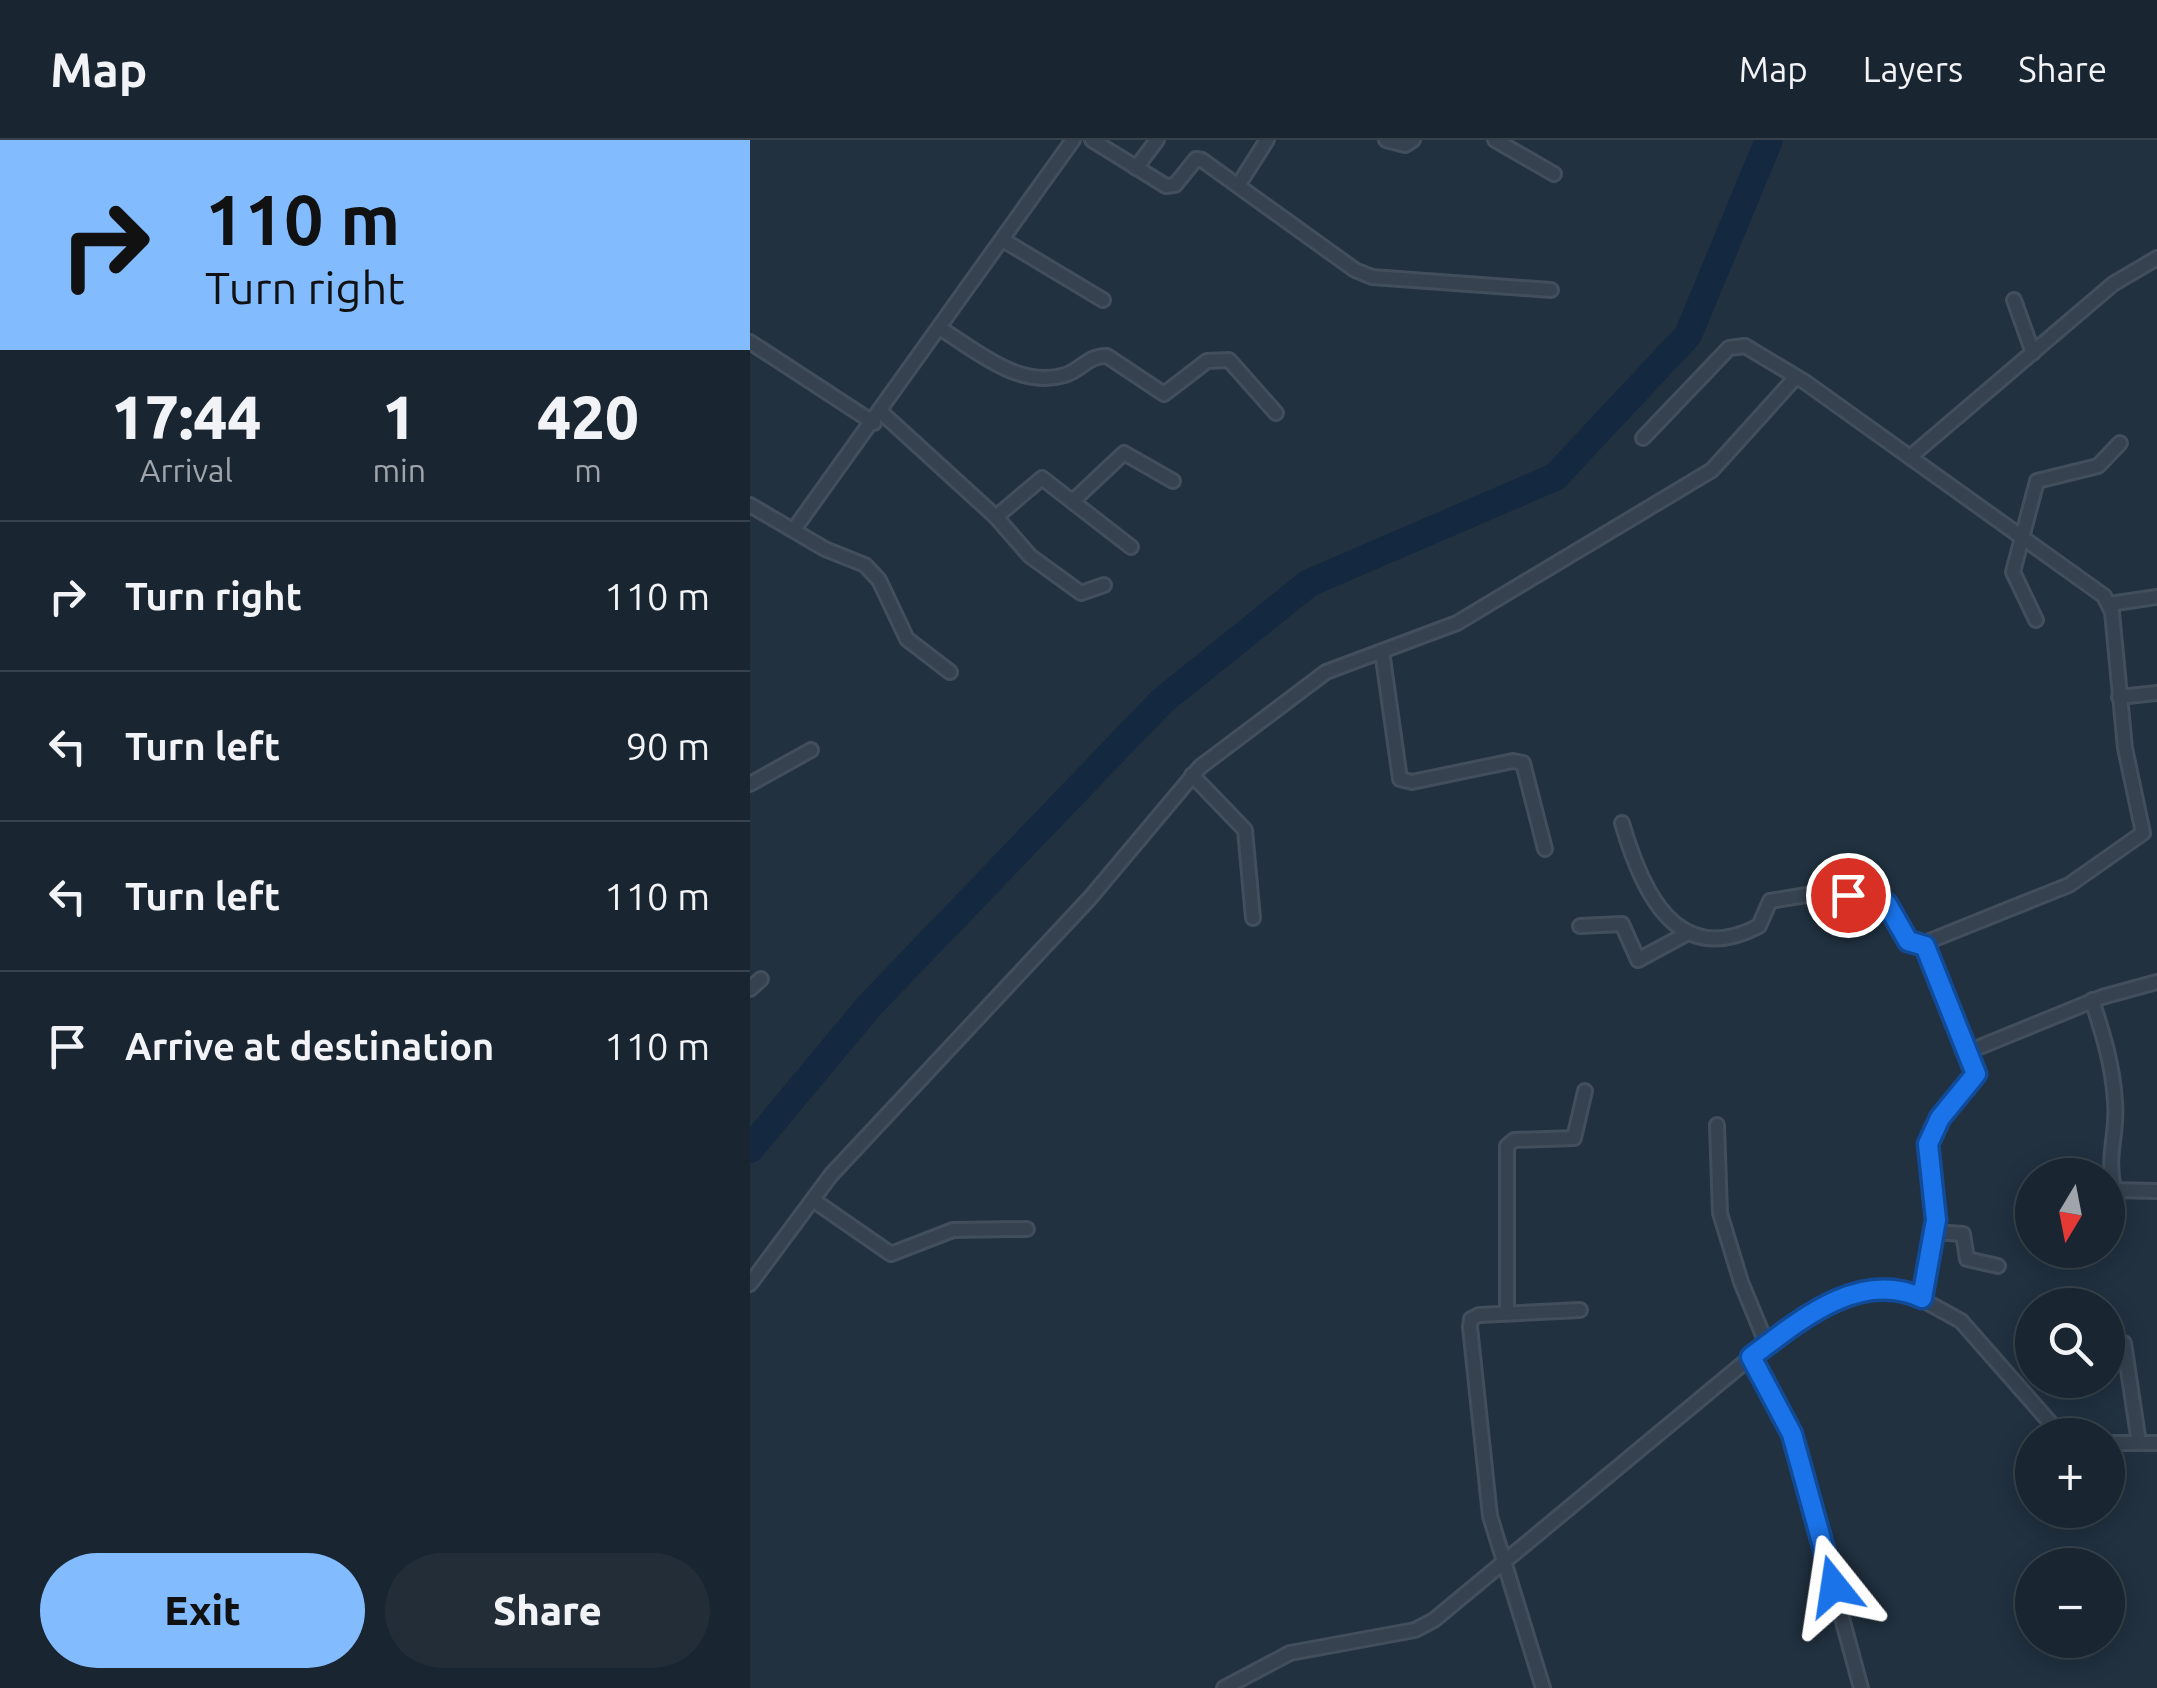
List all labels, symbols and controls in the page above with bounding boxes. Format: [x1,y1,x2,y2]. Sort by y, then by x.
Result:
text: Map [50,42,148,96]
text: Map [1739,49,1808,89]
text: Layers [1863,49,1963,89]
text: Share [2018,49,2107,89]
icon: right [40,180,170,310]
text: 110 m [205,180,400,258]
text: Turn right [205,262,405,313]
text: 17:44 [111,383,261,450]
text: 1 [382,383,416,450]
text: 420 [537,383,639,450]
text: Arrival [140,452,233,488]
text: min [372,452,426,488]
text: m [574,452,602,488]
icon: right [40,569,95,624]
text: Turn right [125,575,302,617]
text: 110 m [604,575,710,617]
icon: left [40,719,95,774]
text: Turn left [125,725,280,767]
text: 90 m [626,725,710,767]
pin [1806,853,1891,938]
icon: arrive [1821,868,1876,923]
icon: left [40,869,95,924]
text: Turn left [125,875,280,917]
text: 110 m [604,875,710,917]
icon: arrive [40,1019,95,1074]
text: Arrive at destination [125,1025,494,1067]
text: 110 m [604,1025,710,1067]
north arrow [2015,1158,2125,1268]
map controls [2015,1158,2125,1658]
button: search [2015,1288,2125,1398]
button: + [2015,1418,2125,1528]
position arrow [1782,1534,1886,1638]
button: − [2015,1548,2125,1658]
button: Exit [40,1553,365,1668]
button: Share [385,1553,710,1668]

